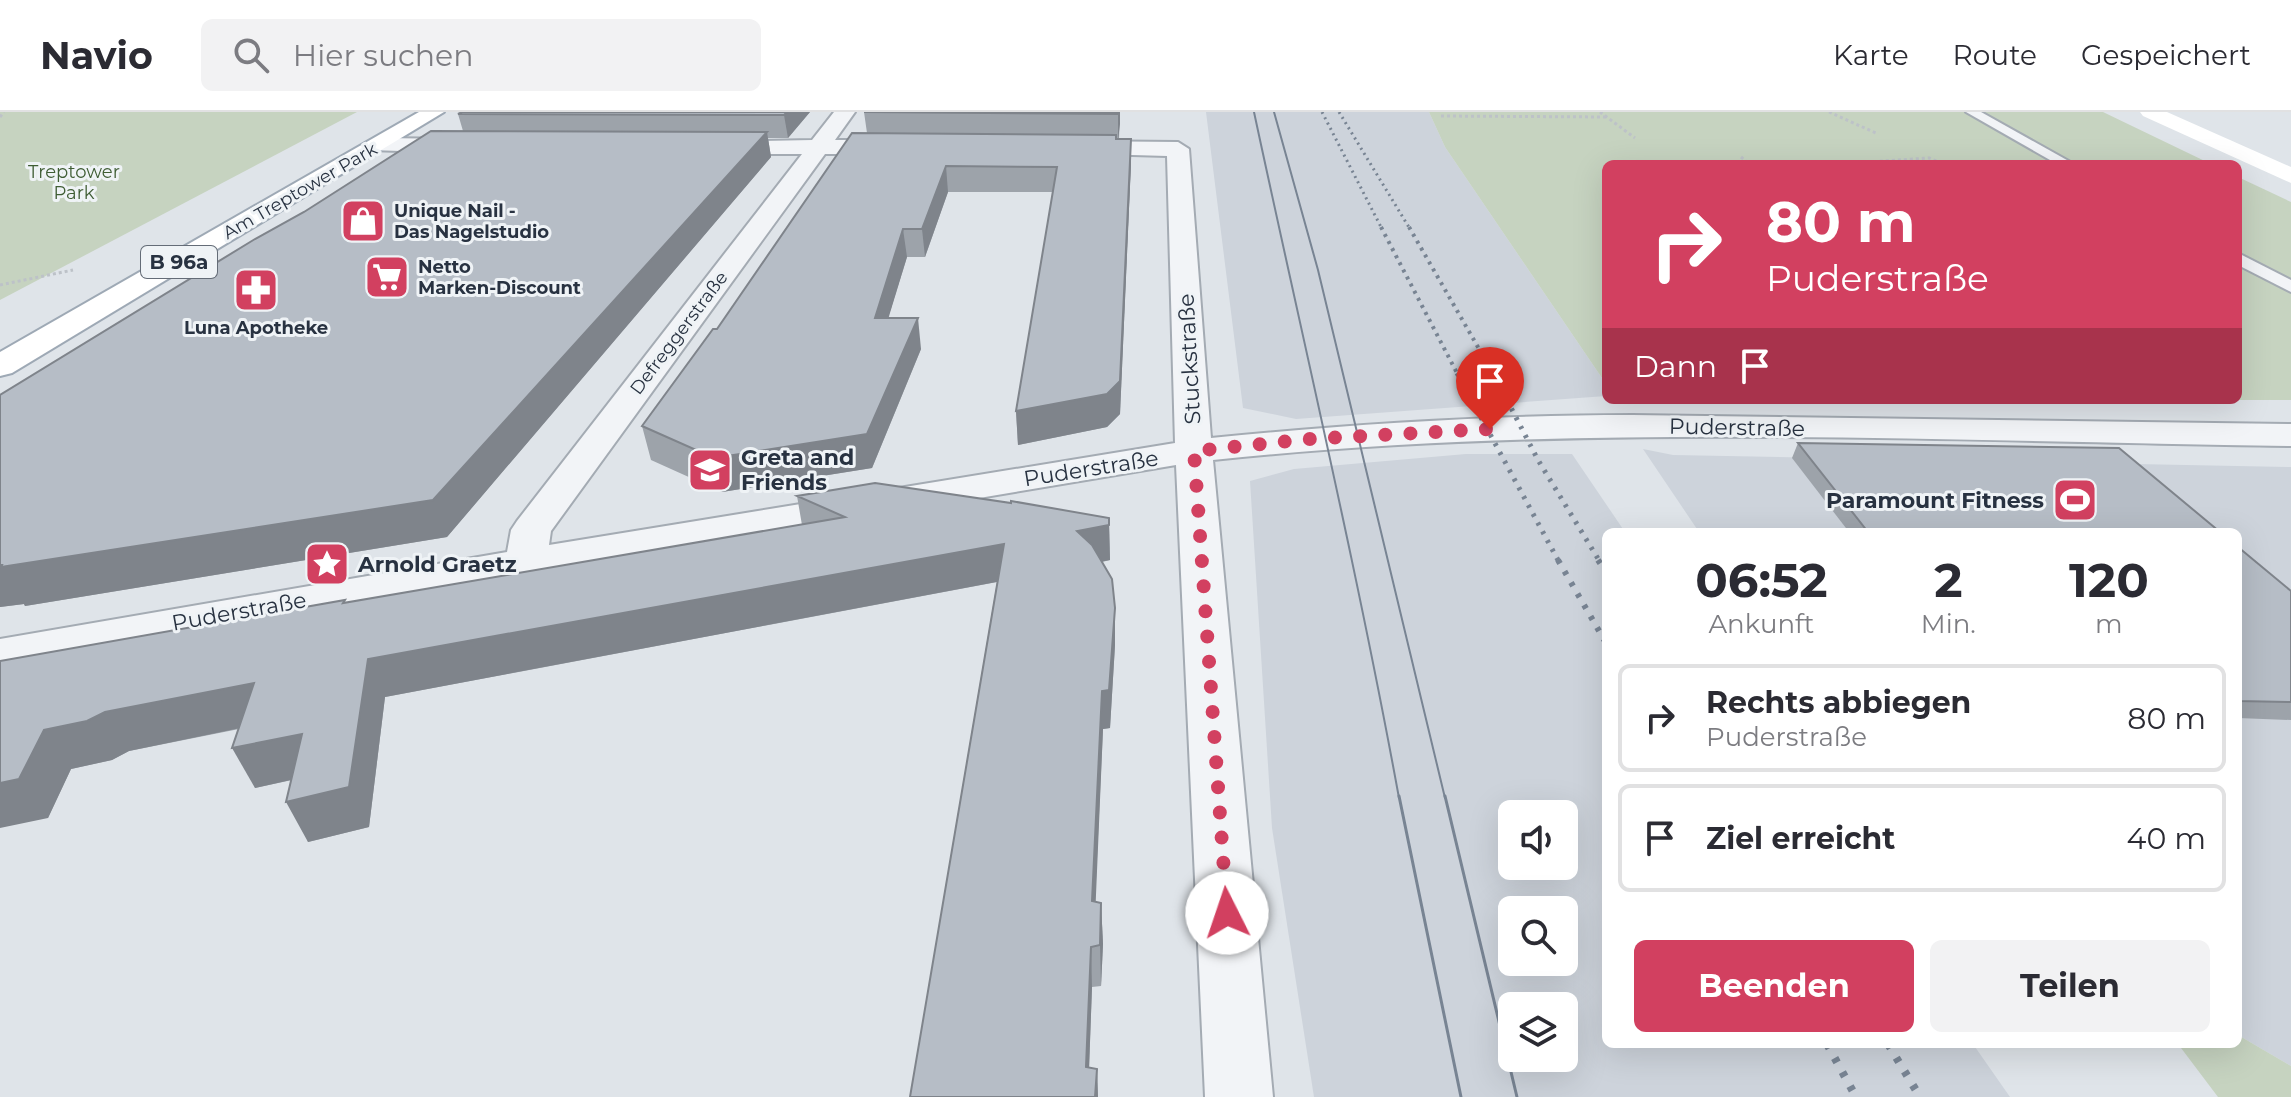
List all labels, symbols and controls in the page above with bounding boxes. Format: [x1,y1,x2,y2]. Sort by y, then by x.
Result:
search box [201,19,761,91]
text: Navio [40,32,153,79]
icon: search [229,33,273,77]
text: Hier suchen [293,37,473,74]
text: Karte [1833,38,1909,72]
text: Route [1953,38,2037,72]
text: Gespeichert [2081,38,2251,72]
street label: Am Treptower Park [219,138,381,244]
park label: Treptower Park [28,161,120,204]
text: 80 m [1766,188,1916,256]
icon: right [1634,192,1738,296]
shop icon: Unique Nail - Das Nagelstudio [339,197,387,245]
place label: Unique Nail - Das Nagelstudio [394,200,549,243]
road number: B 96a [141,246,217,278]
supermarket icon: Netto Marken-Discount [363,253,411,301]
place label: Netto Marken-Discount [418,256,581,299]
text: Puderstraße [1766,256,1989,300]
pharmacy icon: Luna Apotheke [232,266,280,314]
street label: Defreggerstraße [626,267,733,399]
street label: Stuckstraße [1173,293,1206,425]
place label: Luna Apotheke [184,317,328,339]
icon: arrive [1733,344,1777,388]
pin [1456,347,1524,429]
text: Dann [1634,348,1717,385]
icon: arrive [1468,359,1512,403]
street label: Puderstraße [1669,413,1805,442]
place label: Greta and Friends [741,444,854,496]
street label: Puderstraße [1022,445,1160,492]
school or university icon: Greta and Friends [686,446,734,494]
sports icon: Paramount Fitness [2051,476,2099,524]
place label: Paramount Fitness [1826,487,2044,514]
place icon: Arnold Graetz [303,540,351,588]
place label: Arnold Graetz [357,551,517,578]
text: 06:52 [1695,551,1828,609]
text: 2 [1934,551,1962,609]
text: 120 [2069,551,2149,609]
street label: Puderstraße [170,586,308,637]
text: Ankunft [1708,608,1814,640]
text: Min. [1921,608,1976,640]
text: m [2095,608,2123,640]
text: Rechts abbiegen [1706,684,1971,721]
icon: right [1638,696,1682,740]
text: 80 m [2127,700,2206,737]
text: Puderstraße [1706,721,1867,753]
map controls [1498,800,1578,1072]
button: sound [1498,800,1578,880]
icon: arrive [1638,816,1682,860]
text: Ziel erreicht [1706,820,1895,857]
text: 40 m [2127,820,2206,857]
position arrow [1185,871,1269,955]
button: search [1498,896,1578,976]
button: Beenden [1634,940,1914,1032]
button: Teilen [1930,940,2210,1032]
button: layers [1498,992,1578,1072]

